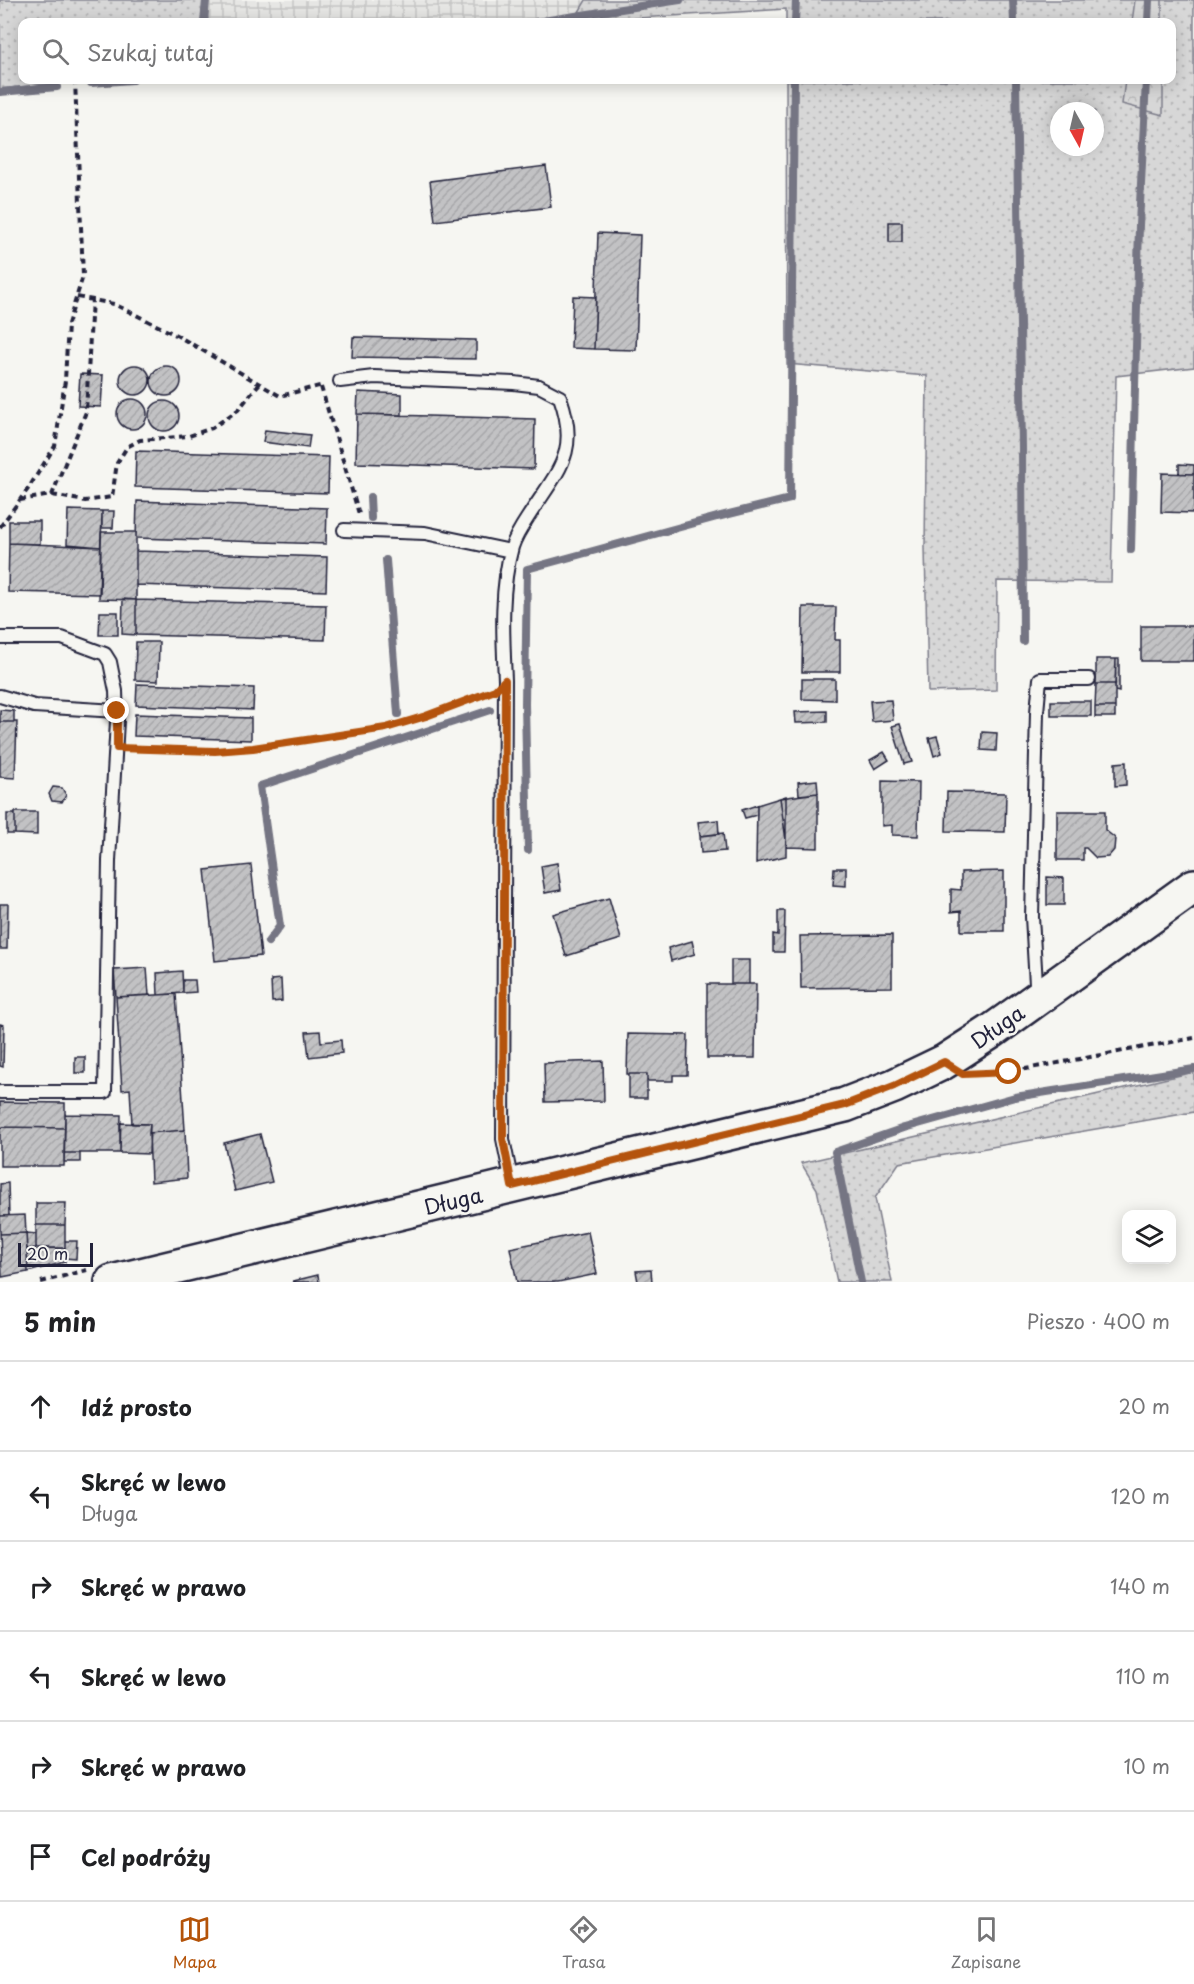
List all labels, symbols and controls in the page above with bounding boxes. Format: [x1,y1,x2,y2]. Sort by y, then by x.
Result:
search box [18,18,1176,84]
icon: search [39,35,72,68]
text: Szukaj tutaj [87,35,214,68]
north arrow [1050,102,1104,156]
route end [103,697,129,723]
street label: Długa [964,996,1030,1056]
route start [995,1058,1021,1084]
street label: Długa [421,1178,485,1222]
map controls [1122,1210,1176,1264]
button: layers [1122,1210,1176,1264]
scale bar [18,1240,93,1268]
text: 20 m [27,1241,68,1265]
text: 5 min [24,1302,96,1341]
text: Pieszo · 400 m [1027,1306,1170,1336]
icon: ahead [24,1390,57,1423]
text: Idź prosto [81,1390,192,1423]
text: 20 m [1118,1391,1170,1421]
text: Skręć w lewo [81,1465,226,1498]
icon: left [24,1480,57,1513]
text: 120 m [1111,1481,1170,1511]
text: Długa [81,1498,137,1528]
icon: right [24,1570,57,1603]
text: Skręć w prawo [81,1570,246,1603]
text: 140 m [1110,1571,1170,1601]
icon: left [24,1660,57,1693]
text: Skręć w lewo [81,1660,226,1693]
text: 110 m [1116,1661,1170,1691]
icon: right [24,1750,57,1783]
text: Skręć w prawo [81,1750,246,1783]
text: 10 m [1123,1751,1170,1781]
icon: arrive [24,1840,57,1873]
text: Cel podróży [81,1840,211,1873]
tab: Mapa [173,1913,217,1973]
tab: Trasa [562,1913,606,1973]
tab: Zapisane [951,1913,1021,1973]

